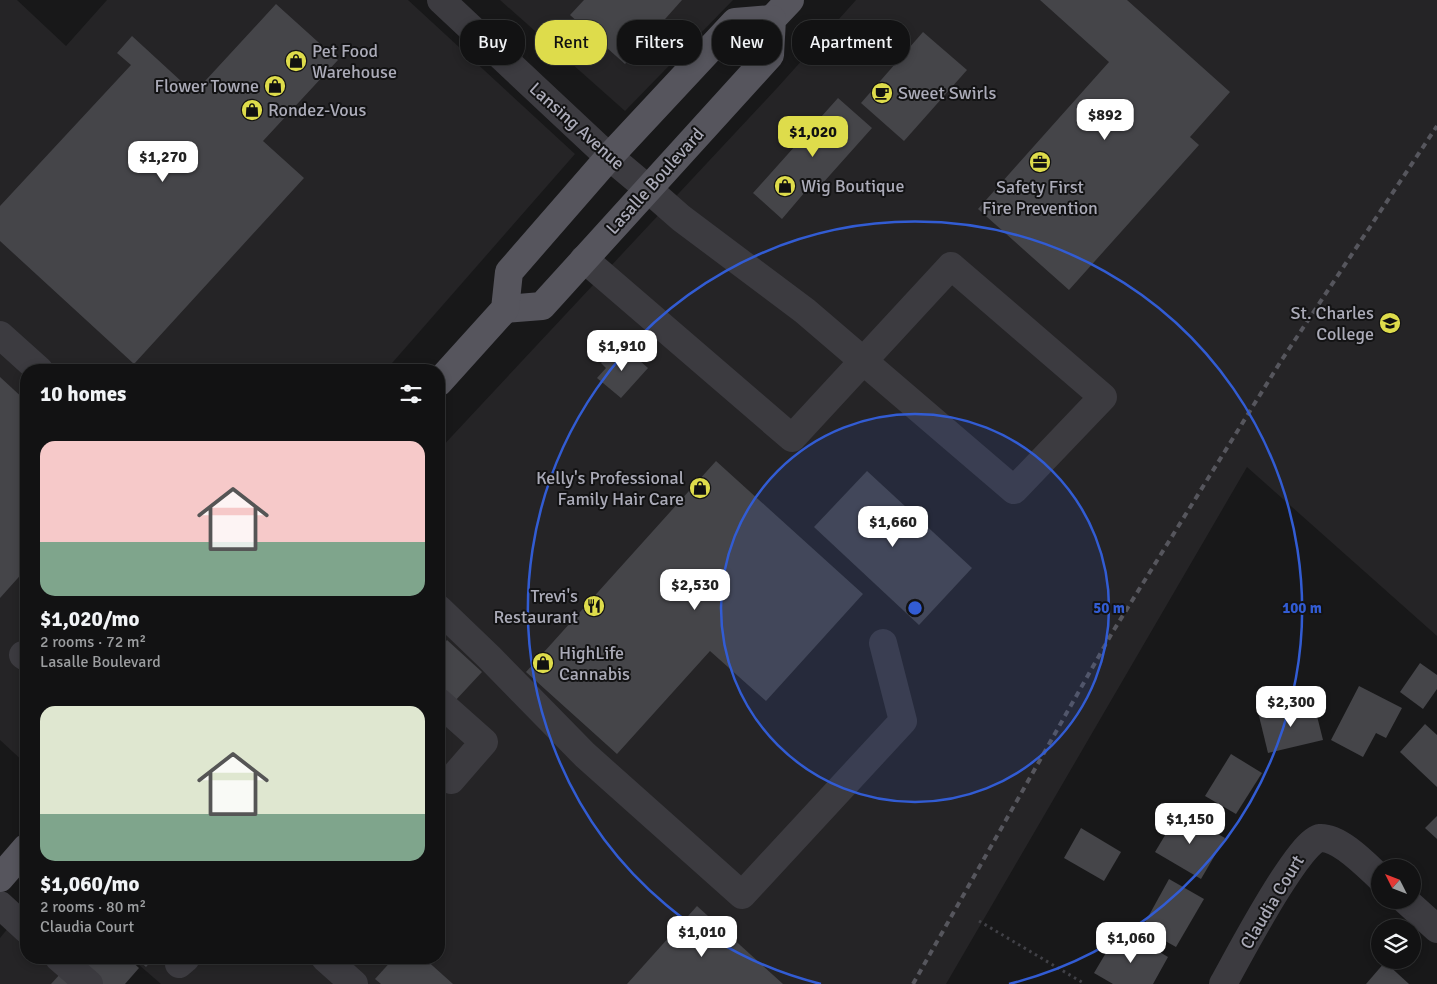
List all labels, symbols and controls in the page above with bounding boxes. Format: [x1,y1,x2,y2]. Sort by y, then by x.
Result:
chip: Buy [460,20,525,65]
chip: Rent [535,20,607,65]
chip: Filters [617,20,702,65]
chip: New [712,20,782,65]
chip: Apartment [792,20,910,65]
place label: Pet Food Warehouse [312,40,397,83]
shop icon: Pet Food Warehouse [284,49,308,73]
shop icon: Flower Towne [263,74,287,98]
place label: Flower Towne [155,75,259,97]
street label: Lansing Avenue [525,77,629,175]
cafe icon: Sweet Swirls [870,81,894,105]
place label: Sweet Swirls [898,82,996,104]
shop icon: Rondez-Vous [240,98,264,122]
pin: $892 [1075,98,1135,141]
place label: Rondez-Vous [268,99,366,121]
text: $892 [1088,105,1122,125]
pin: $1,020 [772,116,854,158]
text: $1,020 [789,122,837,142]
street label: Lasalle Boulevard [601,123,709,239]
pin: $1,270 [122,140,204,183]
text: $1,270 [139,147,187,167]
office icon: Safety First Fire Prevention [1028,150,1052,174]
shop icon: Wig Boutique [773,174,797,198]
place label: Wig Boutique [801,175,904,197]
place label: Safety First Fire Prevention [982,176,1098,219]
place label: St. Charles College [1291,302,1374,345]
school or university icon: St. Charles College [1378,311,1402,335]
pin: $1,910 [581,330,663,372]
text: $1,910 [598,336,646,356]
icon: filters [397,380,425,408]
text: 10 homes [40,381,126,407]
place label: Kelly's Professional Family Hair Care [536,467,684,510]
icon: home [188,474,278,564]
shop icon: Kelly's Professional Family Hair Care [688,476,712,500]
pin: $1,660 [852,506,934,548]
text: $1,660 [869,512,917,532]
pin: $2,530 [654,568,736,611]
text: $2,530 [671,575,719,595]
place label: Trevi's Restaurant [494,585,578,628]
restaurant icon: Trevi's Restaurant [582,594,606,618]
centre of rings [906,599,924,617]
text: 50 m [1093,599,1125,617]
text: 100 m [1282,599,1322,617]
text: $1,020/mo [40,606,139,632]
text: 2 rooms · 72 m² [40,632,146,652]
place label: HighLife Cannabis [559,642,630,685]
shop icon: HighLife Cannabis [531,651,555,675]
text: Lasalle Boulevard [40,652,161,672]
pin: $2,300 [1250,686,1332,728]
text: $2,300 [1267,692,1315,712]
icon: home [188,739,278,829]
pin: $1,150 [1149,802,1231,845]
text: $1,150 [1166,809,1214,829]
street label: Claudia Court [1235,851,1309,953]
north arrow [1371,859,1421,909]
map controls [1371,859,1421,969]
text: $1,060/mo [40,871,139,897]
text: 2 rooms · 80 m² [40,897,146,917]
pin: $1,010 [661,916,743,958]
text: Claudia Court [40,917,134,937]
button: layers [1371,919,1421,969]
text: $1,010 [678,922,726,942]
pin: $1,060 [1090,922,1172,964]
text: $1,060 [1107,928,1155,948]

